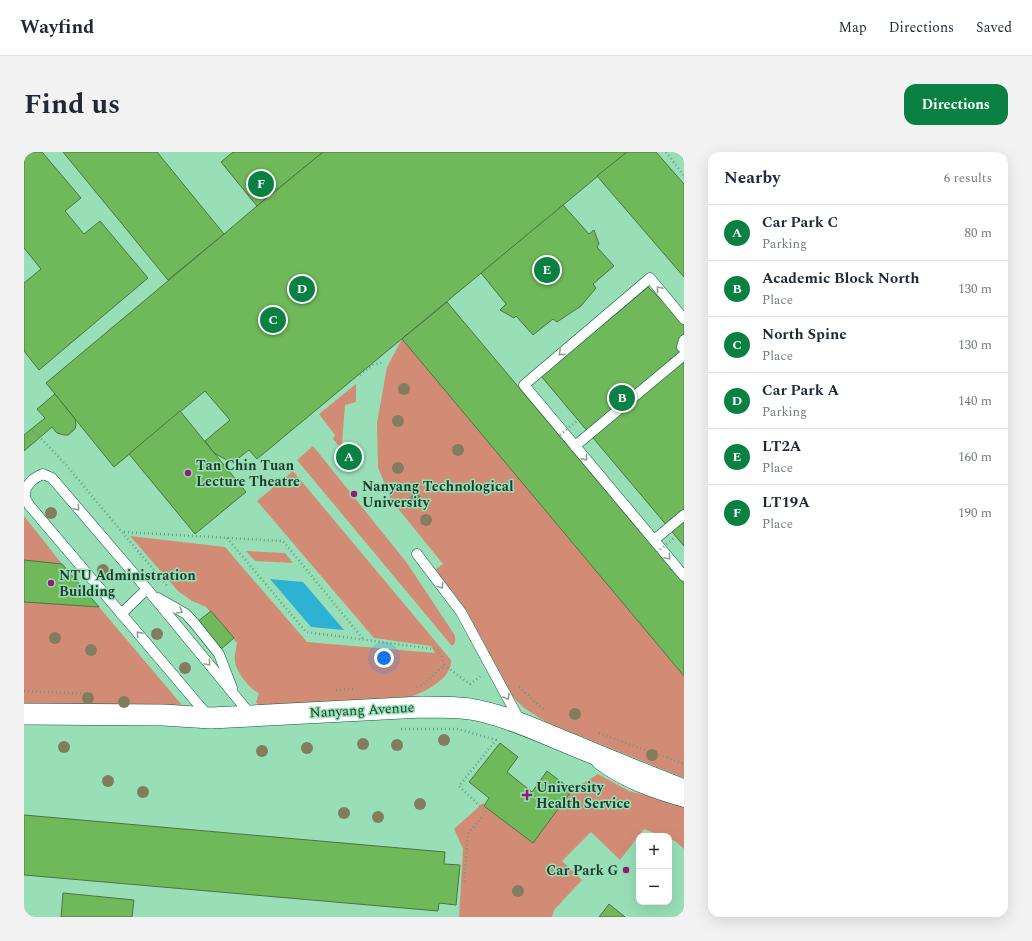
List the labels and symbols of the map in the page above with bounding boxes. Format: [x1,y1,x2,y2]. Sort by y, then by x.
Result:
pin: F [248,169,274,199]
pin: E [534,255,560,285]
pin: D [289,274,315,304]
one-way arrow [656,286,663,293]
pin: C [260,305,286,335]
one-way arrow [558,349,566,356]
pin: B [609,383,635,413]
pin: A [336,442,362,472]
one-way arrow [580,453,587,460]
place label: Tan Chin Tuan Lecture Theatre [196,455,300,492]
marker: Tan Chin Tuan Lecture Theatre [183,468,193,478]
place label: Nanyang Technological University [362,476,514,513]
marker: Nanyang Technological University [349,489,359,499]
one-way arrow [73,503,80,510]
one-way arrow [664,553,671,560]
place label: NTU Administration Building [59,565,196,602]
marker: NTU Administration Building [46,578,56,588]
one-way arrow [436,581,443,588]
one-way arrow [175,606,183,613]
one-way arrow [136,631,143,639]
your location [374,648,394,668]
one-way arrow [203,658,210,665]
one-way arrow [502,693,509,700]
street label: Nanyang Avenue [309,697,415,723]
place label: University Health Service [536,777,630,814]
marker: University Health Service [521,789,533,801]
place label: Car Park G [546,860,618,881]
marker: Car Park G [621,865,631,875]

